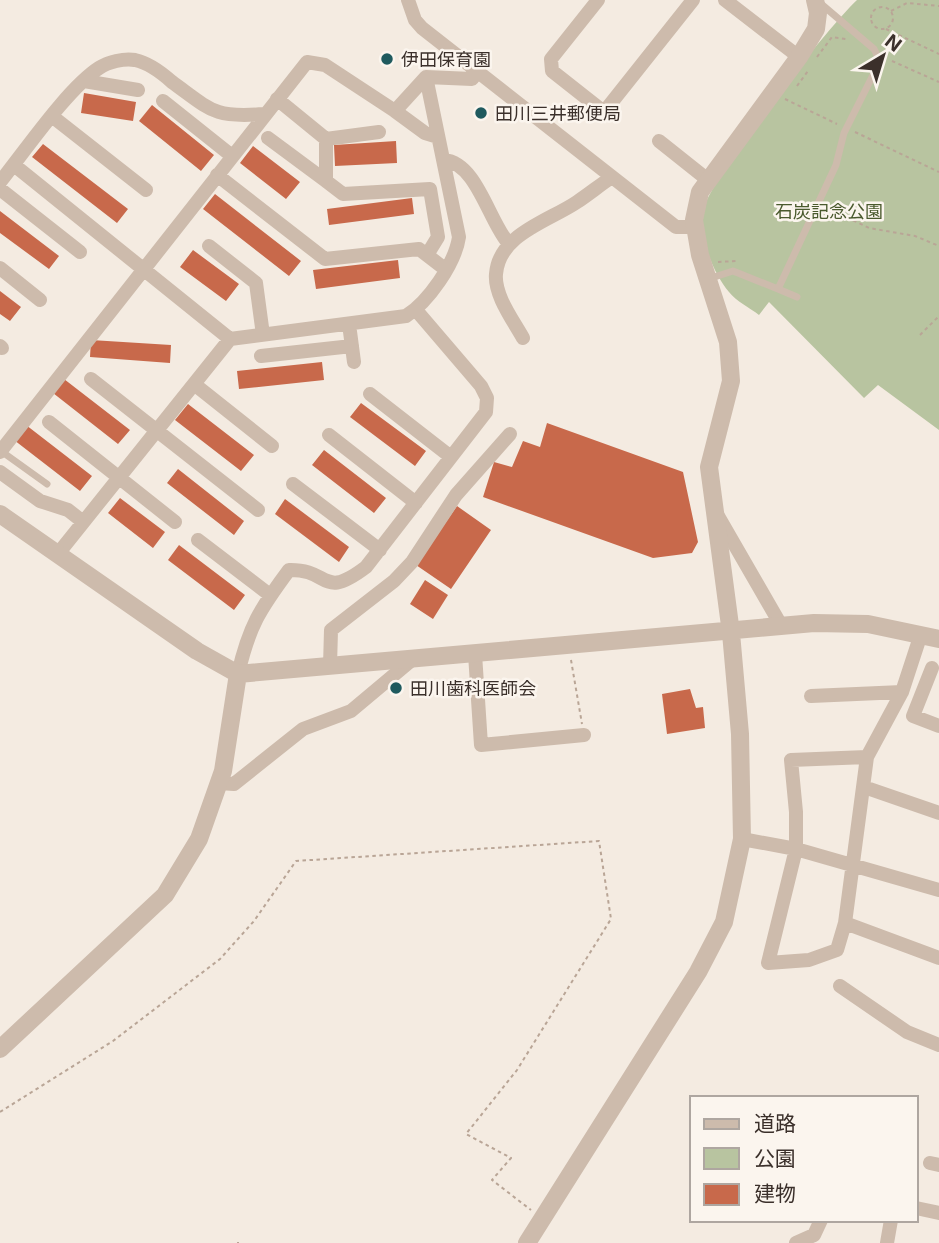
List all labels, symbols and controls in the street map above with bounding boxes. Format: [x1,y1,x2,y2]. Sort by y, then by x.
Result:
north arrow [848,21,918,91]
text: N [880,29,906,57]
place label: 伊田保育園 [401,49,491,70]
marker: 伊田保育園 [379,51,395,67]
place label: 田川三井郵便局 [495,103,621,124]
marker: 田川三井郵便局 [473,105,489,121]
park label: 石炭記念公園 [775,201,883,222]
place label: 田川歯科医師会 [410,678,536,699]
marker: 田川歯科医師会 [388,680,404,696]
legend [690,1096,918,1222]
text: 道路 [754,1111,796,1136]
text: 公園 [754,1146,796,1171]
text: 建物 [754,1181,796,1206]

